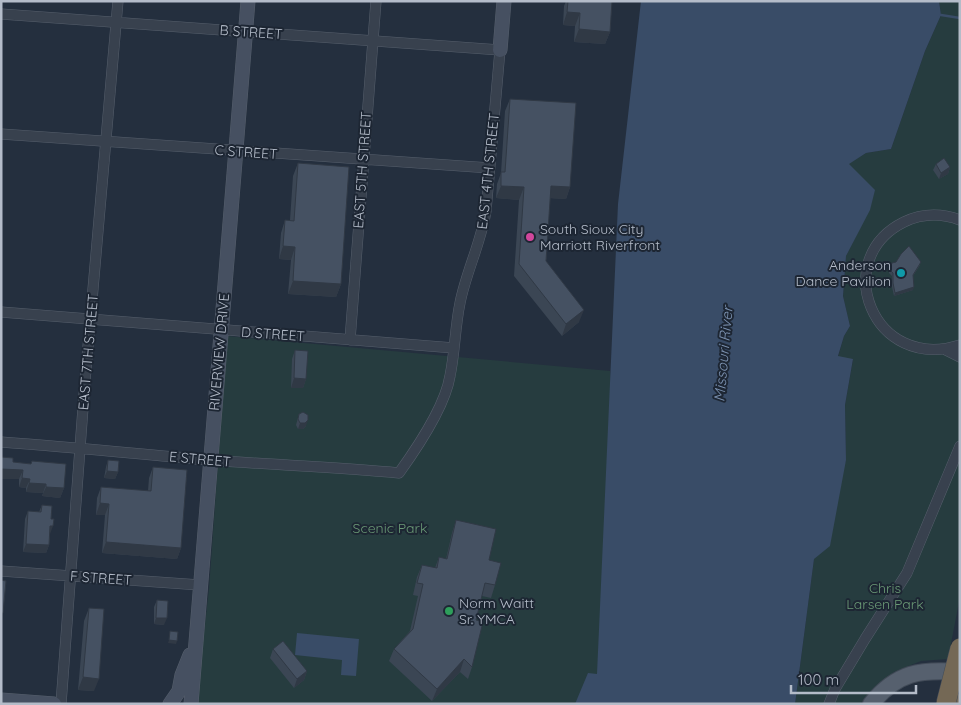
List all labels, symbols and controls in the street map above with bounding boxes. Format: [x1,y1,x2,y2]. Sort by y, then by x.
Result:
street label: B STREET [219,21,283,43]
street label: EAST 5TH STREET [349,111,375,229]
street label: EAST 4TH STREET [473,112,503,230]
street label: C STREET [214,141,278,163]
place label: South Sioux City Marriott Riverfront [540,220,660,254]
marker: South Sioux City Marriott Riverfront [524,231,536,243]
place label: Anderson Dance Pavilion [796,256,891,290]
marker: Anderson Dance Pavilion [895,267,907,279]
street label: EAST 7TH STREET [74,293,102,411]
street label: RIVERVIEW DRIVE [205,293,233,411]
water label: Missouri River [709,303,737,403]
street label: D STREET [240,323,306,345]
street label: E STREET [168,447,232,471]
park label: Scenic Park [353,519,427,537]
street label: F STREET [70,567,132,589]
park label: Chris Larsen Park [846,579,924,613]
place label: Norm Waitt Sr. YMCA [459,594,534,628]
marker: Norm Waitt Sr. YMCA [443,605,455,617]
scale bar [791,662,916,694]
text: 100 m [798,670,839,689]

